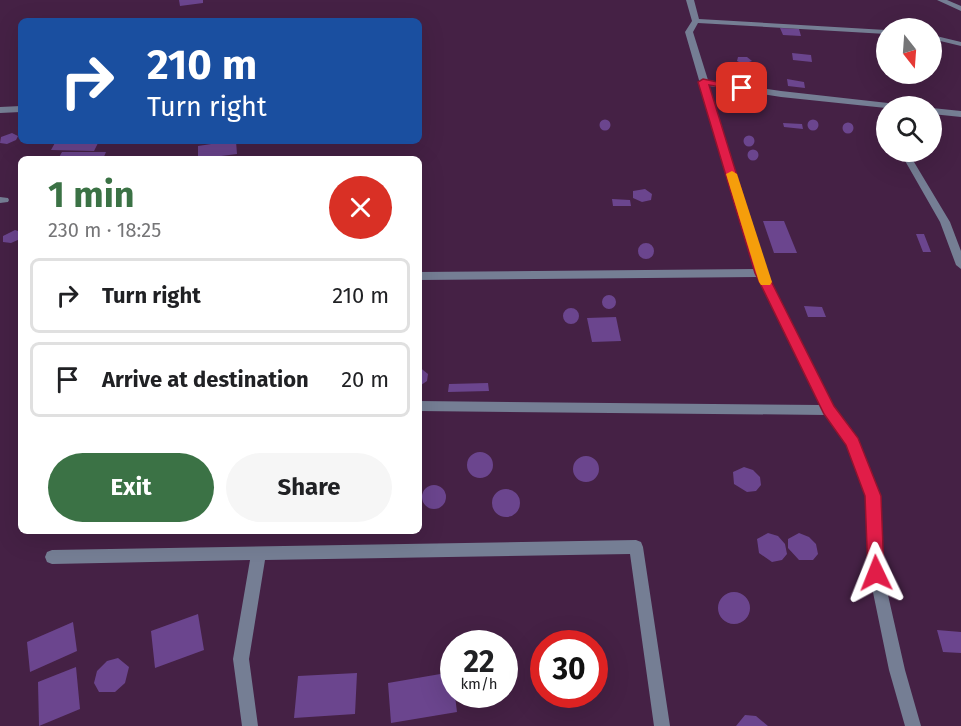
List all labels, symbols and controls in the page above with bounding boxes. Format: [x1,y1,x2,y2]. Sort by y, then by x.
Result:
north arrow [876,18,942,84]
map controls [876,18,942,162]
text: 210 m [147,40,257,90]
icon: right [48,42,126,120]
pin [716,62,767,113]
icon: arrive [725,71,758,104]
text: Turn right [147,91,267,123]
button: search [876,96,942,162]
text: 1 min [48,173,135,217]
button: close [329,176,392,239]
text: 230 m · 18:25 [48,218,161,242]
icon: right [51,279,84,312]
text: Turn right [102,282,201,309]
text: 210 m [332,282,389,309]
icon: arrive [51,363,84,396]
text: Arrive at destination [102,366,309,393]
text: 20 m [341,366,389,393]
button: Exit [48,453,214,522]
button: Share [226,453,392,522]
position arrow [844,541,908,605]
speed limit sign: 30 [530,630,608,708]
text: 22 [463,644,495,680]
text: km/h [460,675,498,693]

